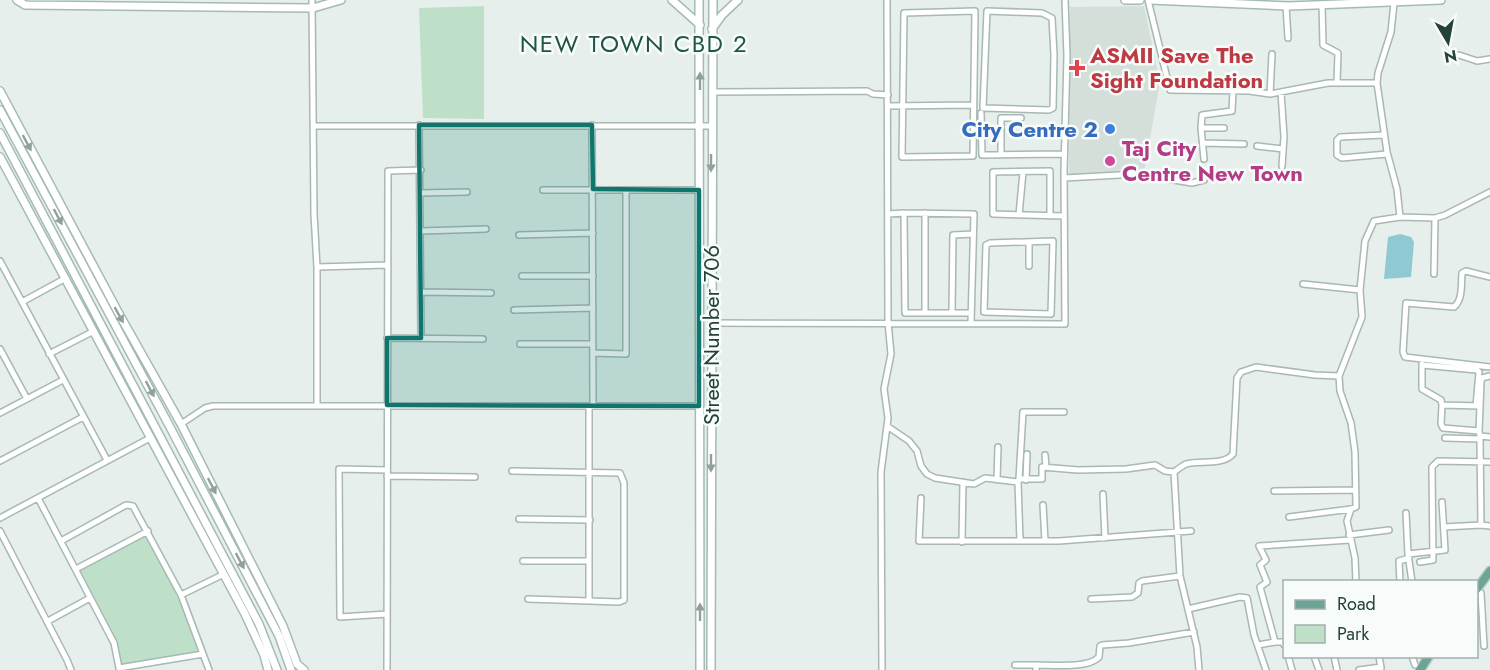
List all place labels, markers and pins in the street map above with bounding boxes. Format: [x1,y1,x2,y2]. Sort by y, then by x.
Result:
place label: ASMII Save The Sight Foundation [1089,39,1263,96]
marker: ASMII Save The Sight Foundation [1068,59,1086,77]
place label: City Centre 2 [961,113,1098,145]
marker: City Centre 2 [1103,122,1117,136]
place label: Taj City Centre New Town [1122,132,1303,189]
marker: Taj City Centre New Town [1103,154,1117,168]

